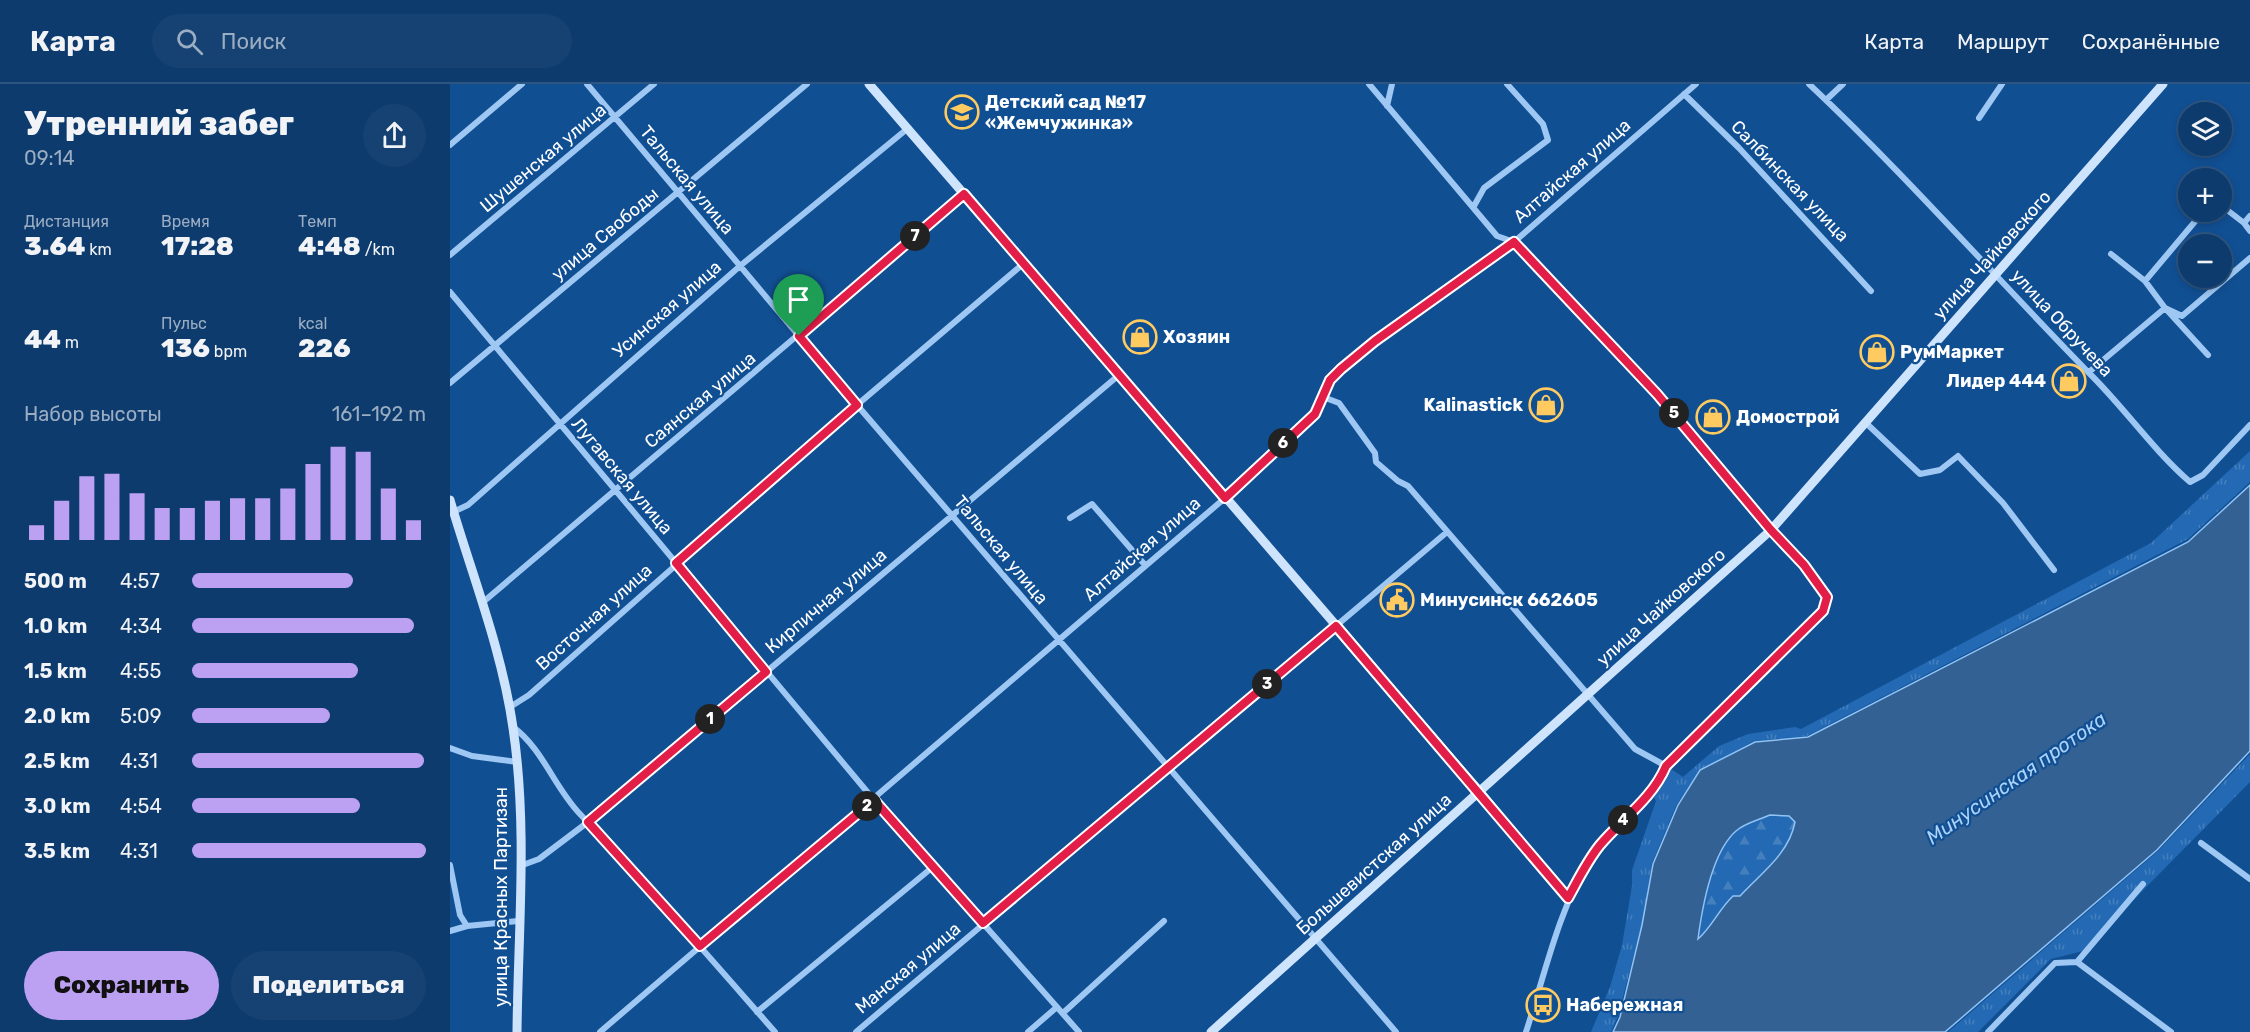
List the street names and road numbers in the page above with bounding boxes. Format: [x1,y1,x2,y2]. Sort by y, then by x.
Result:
street label: Шушенская улица [475,99,611,217]
street label: Алтайская улица [1509,114,1635,228]
street label: Салбинская улица [1726,116,1854,246]
street label: Тальская улица [635,121,739,239]
street label: улица Свободы [547,183,663,285]
street label: улица Чайковского [1928,186,2056,324]
street label: Усинская улица [608,256,726,362]
street label: улица Обручева [2007,265,2117,381]
street label: Саянская улица [640,347,760,453]
street label: Лугавская улица [567,413,677,539]
street label: Тальская улица [949,491,1053,609]
street label: Алтайская улица [1079,492,1205,606]
street label: улица Чайковского [1592,543,1730,671]
street label: Кирпичная улица [761,544,891,658]
street label: Восточная улица [531,559,657,675]
street label: улица Красных Партизан [490,787,512,1007]
street label: Большевистская улица [1292,789,1456,939]
street label: Манская улица [851,918,965,1018]

